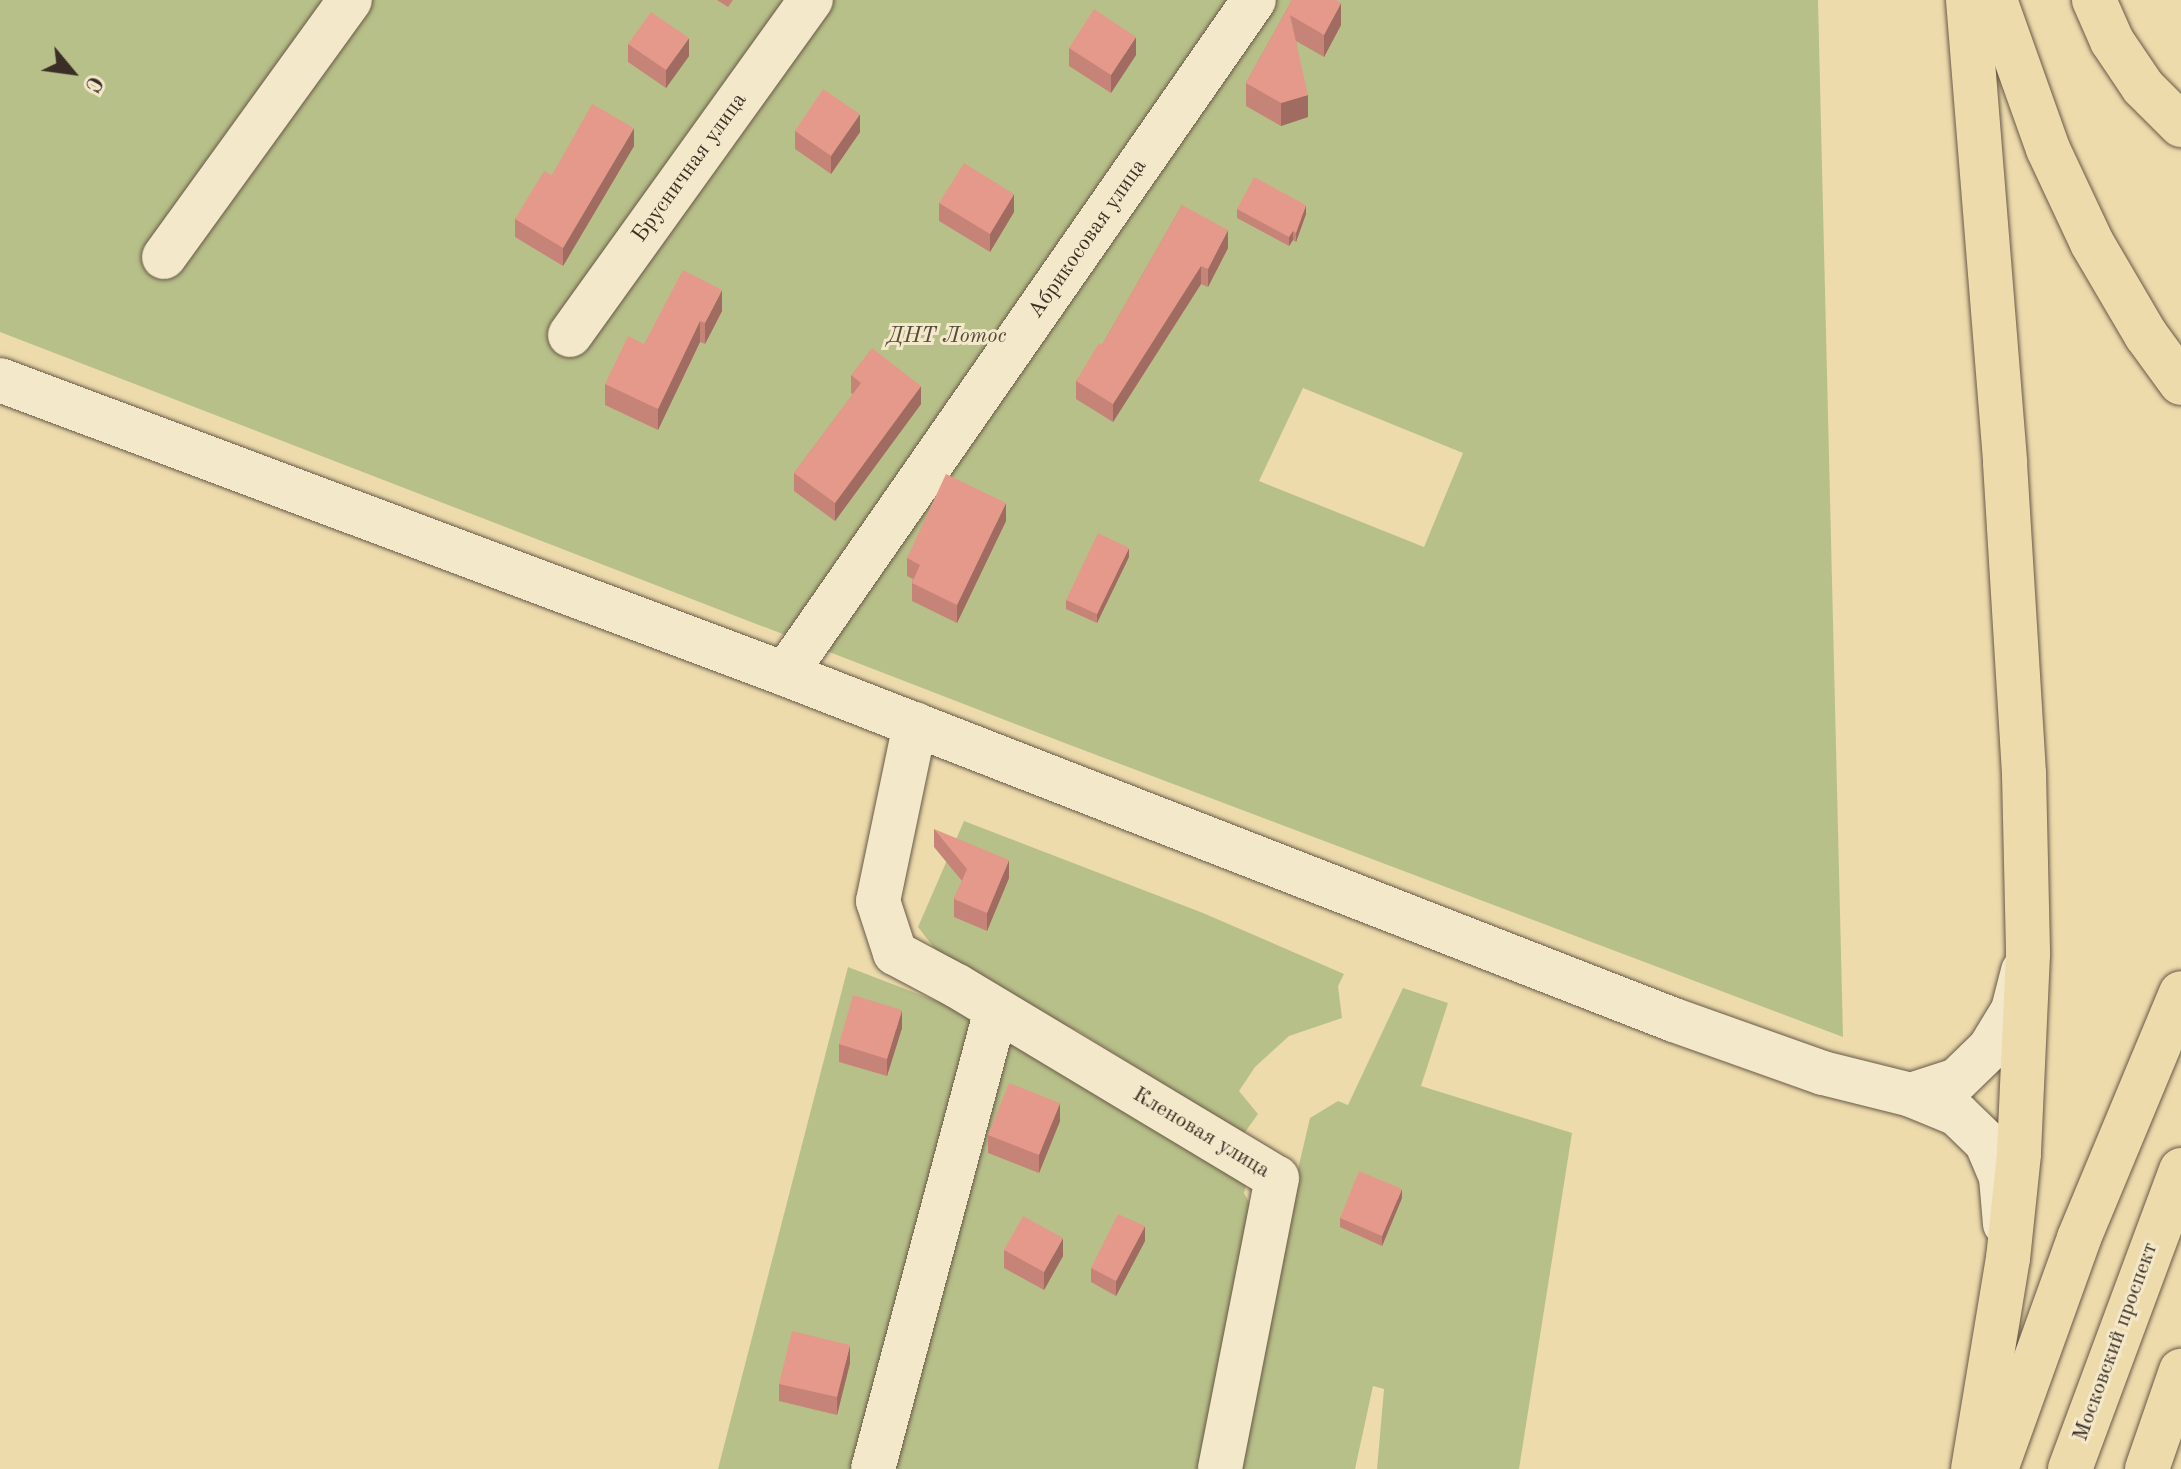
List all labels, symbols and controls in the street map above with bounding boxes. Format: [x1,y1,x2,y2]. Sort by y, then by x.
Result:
north arrow [32,32,112,112]
text: С [80,72,106,95]
street label: Брусничная улица [627,88,753,248]
street label: Абрикосовая улица [1023,154,1153,324]
park label: ДНТ Лотос [887,324,1007,350]
street label: Кленовая улица [1128,1082,1274,1184]
street label: Московский проспект [2068,1239,2164,1445]

